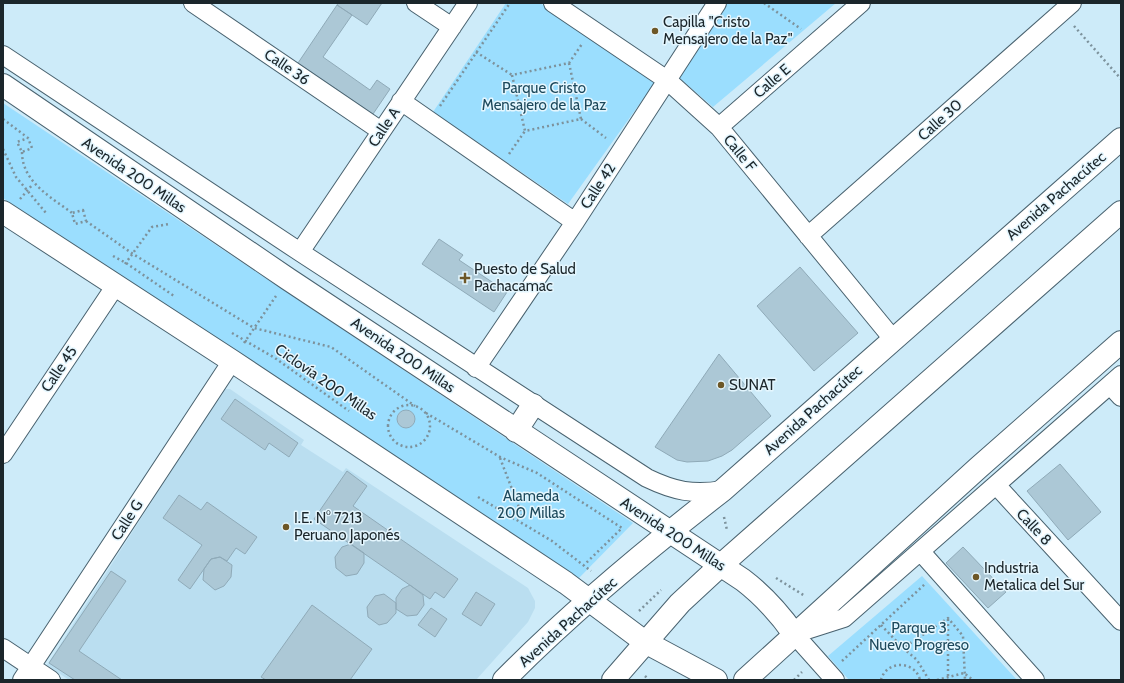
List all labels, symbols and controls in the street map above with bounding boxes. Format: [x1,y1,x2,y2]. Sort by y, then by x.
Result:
place label: Capilla "Cristo Mensajero de la Paz" [663,13,793,48]
marker: Capilla "Cristo Mensajero de la Paz" [650,26,660,36]
street label: Calle 36 [261,45,313,89]
street label: Calle E [750,60,794,102]
park label: Parque Cristo Mensajero de la Paz [482,79,606,114]
street label: Calle 30 [914,96,966,144]
street label: Calle A [364,103,404,150]
street label: Calle F [720,131,760,175]
street label: Avenida 200 Millas [78,133,190,217]
street label: Avenida Pachacútec [1003,148,1110,244]
street label: Calle 42 [577,160,620,212]
place label: Puesto de Salud Pachacamac [474,260,576,295]
marker: Puesto de Salud Pachacamac [459,272,471,284]
street label: Avenida 200 Millas [347,313,459,397]
street label: Ciclovía 200 Millas [272,340,380,424]
street label: Calle 45 [37,343,81,395]
street label: Avenida Pachacútec [760,361,866,459]
place label: SUNAT [729,376,776,394]
marker: SUNAT [716,380,726,390]
park label: Alameda 200 Millas [497,487,565,522]
street label: Avenida 200 Millas [617,493,729,575]
street label: Calle G [107,496,147,544]
street label: Calle 8 [1013,505,1055,549]
place label: I.E. N° 7213 Peruano Japonés [294,509,400,544]
marker: I.E. N° 7213 Peruano Japonés [281,522,291,532]
place label: Industria Metalica del Sur [984,559,1084,594]
marker: Industria Metalica del Sur [971,572,981,582]
street label: Avenida Pachacútec [515,573,621,671]
park label: Parque 3 Nuevo Progreso [869,619,969,654]

